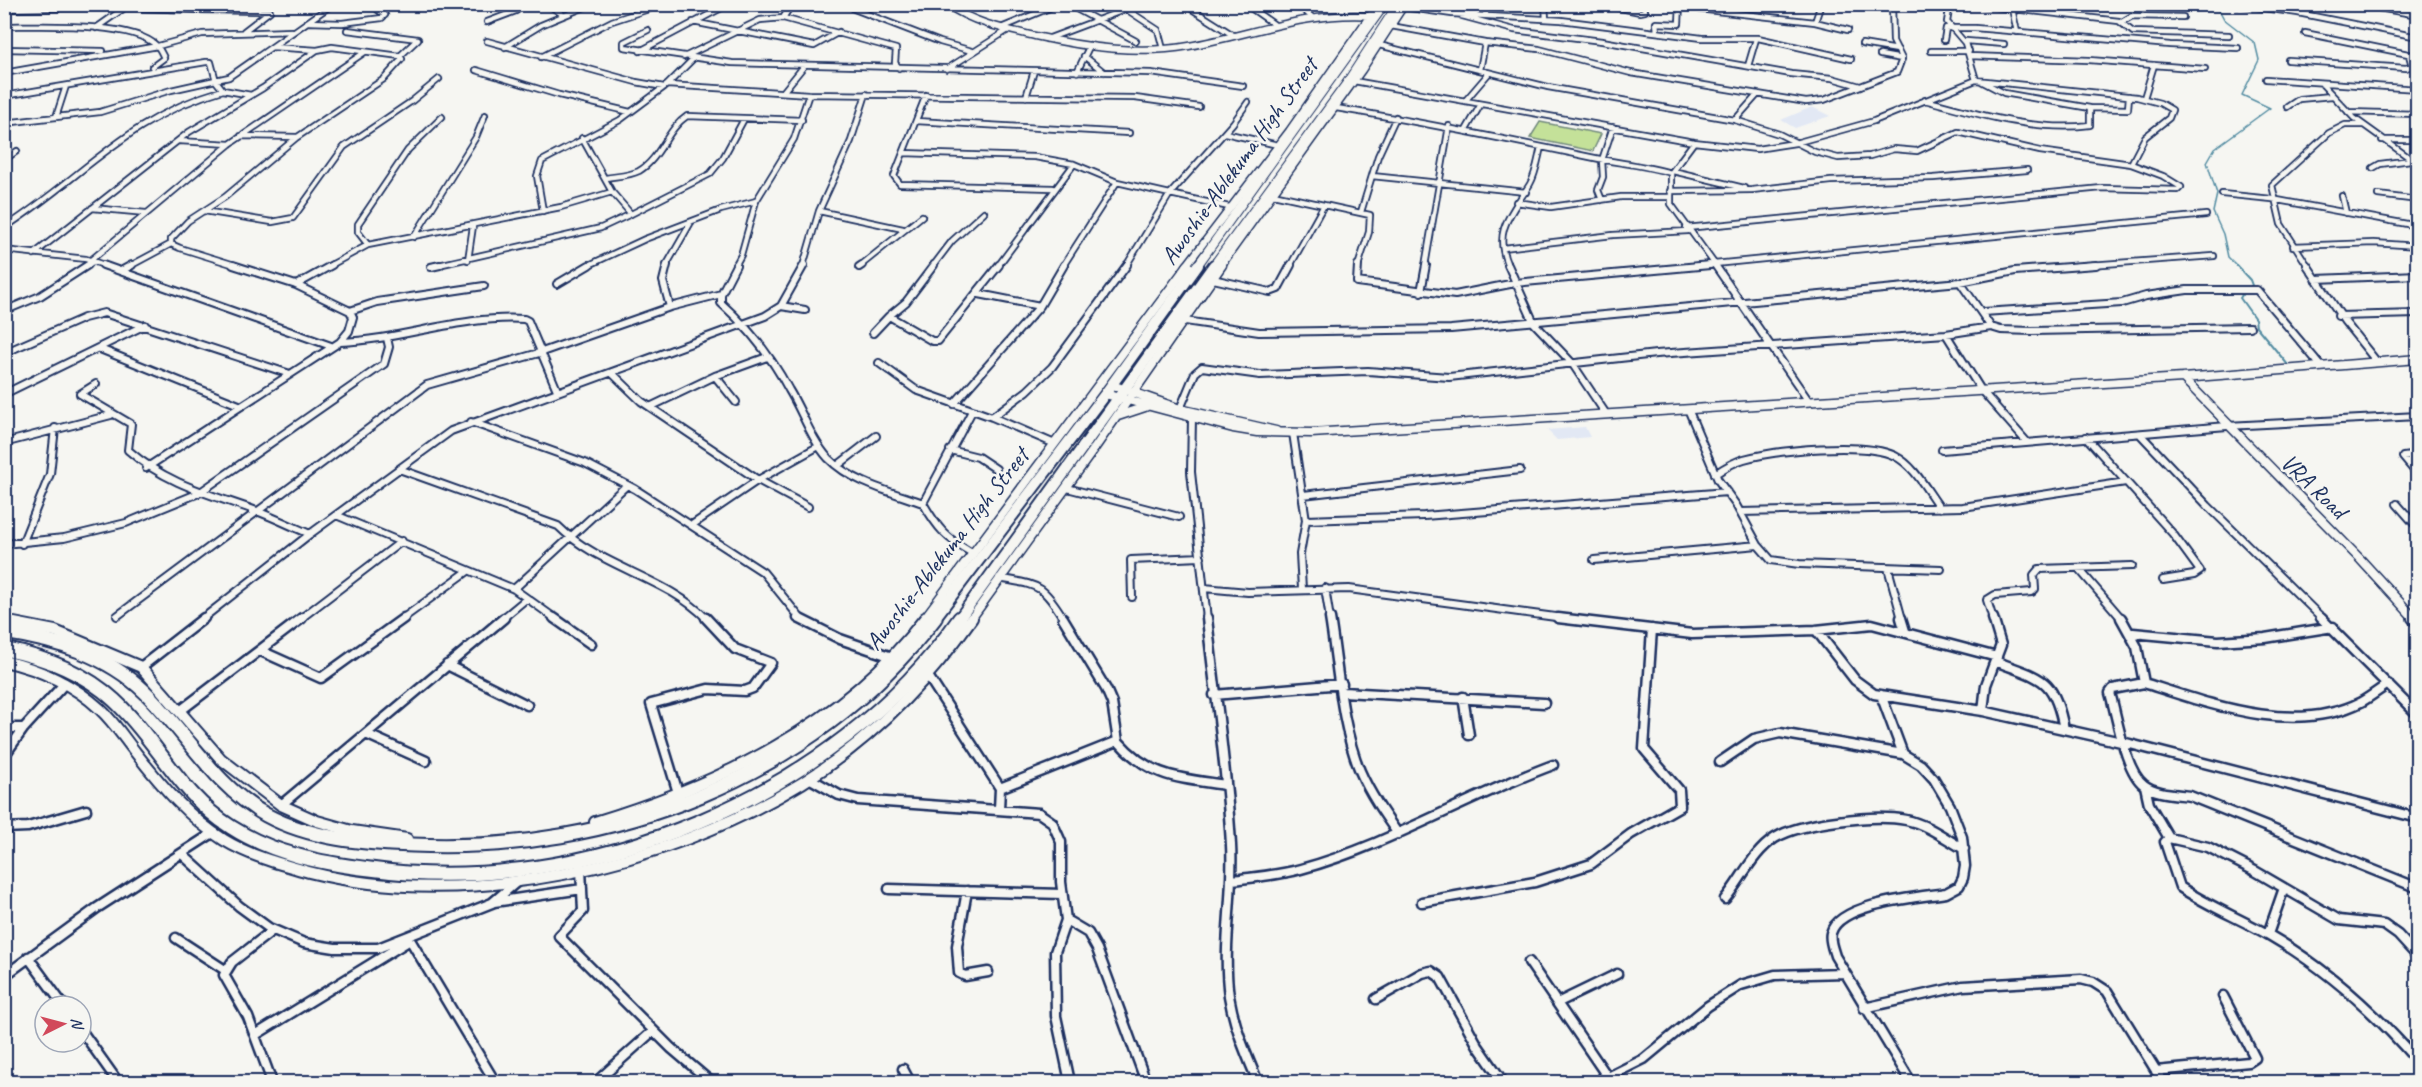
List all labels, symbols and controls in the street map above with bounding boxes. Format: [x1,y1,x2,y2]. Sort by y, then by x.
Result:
street label: Awoshie-Ablekuma High Street [1154,49,1326,270]
street label: Awoshie-Ablekuma High Street [859,439,1037,656]
street label: VRA Road [2275,447,2356,527]
north arrow [33,994,93,1054]
text: N [66,1017,88,1032]

